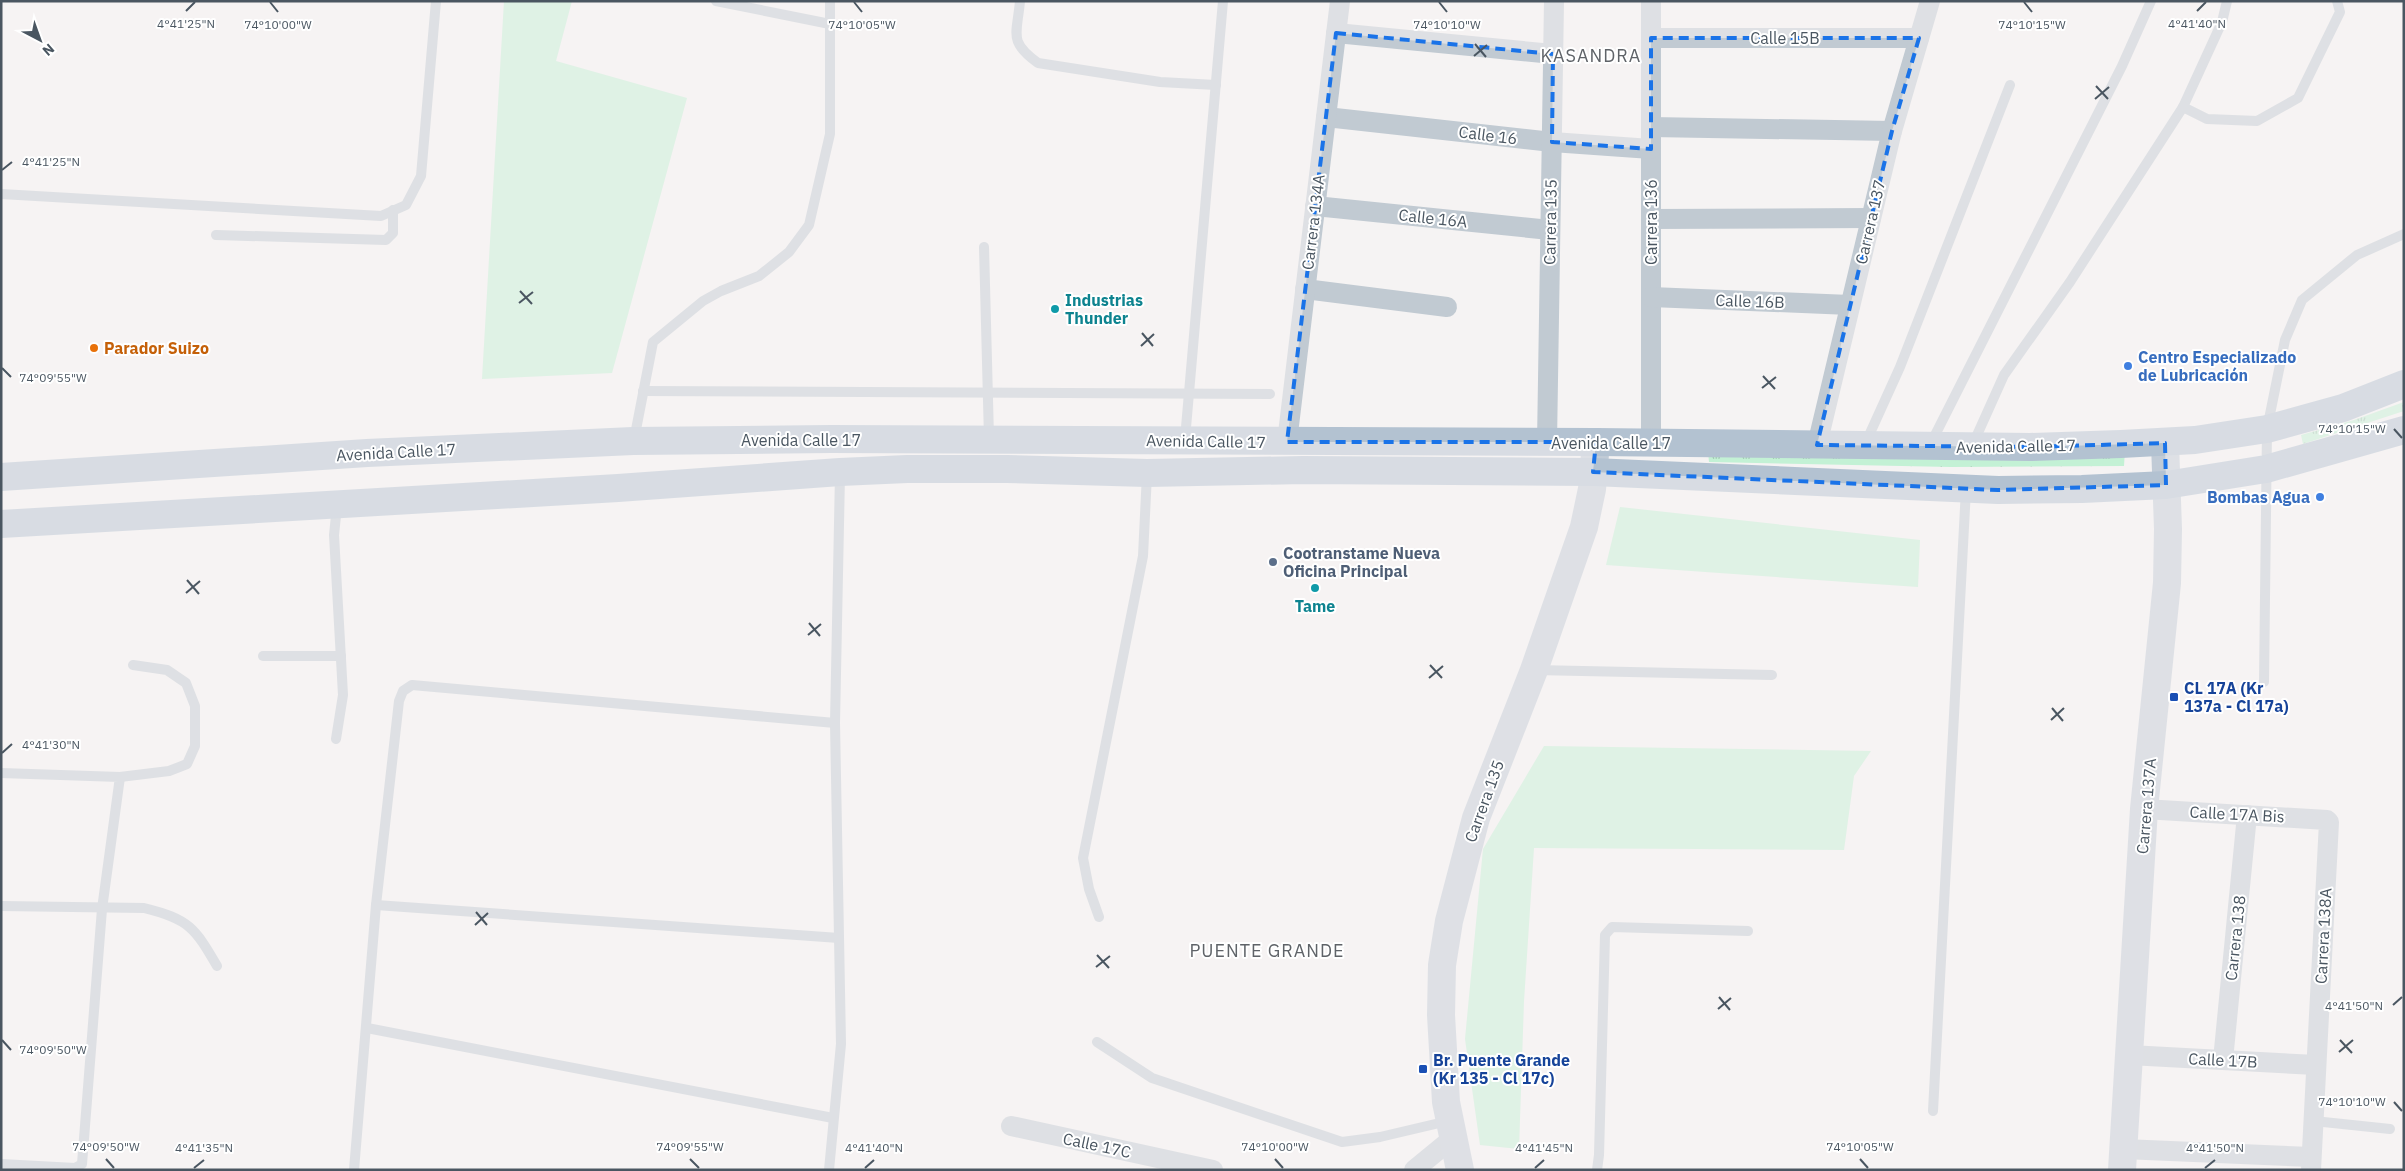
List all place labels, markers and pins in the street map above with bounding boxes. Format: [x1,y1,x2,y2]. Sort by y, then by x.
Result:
place label: Industrias Thunder [1065,290,1143,328]
marker: Industrias Thunder [1049,303,1061,315]
place label: Parador Suizo [104,338,209,358]
marker: Parador Suizo [88,342,100,354]
place label: Centro Especializado de Lubricación [2138,347,2296,385]
marker: Centro Especializado de Lubricación [2122,360,2134,372]
place label: Bombas Agua [2207,487,2310,507]
marker: Bombas Agua [2314,491,2326,503]
place label: Cootranstame Nueva Oficina Principal [1283,543,1440,581]
marker: Cootranstame Nueva Oficina Principal [1267,556,1279,568]
marker: Tame [1309,582,1321,594]
place label: Tame [1295,596,1335,616]
place label: CL 17A (Kr 137a - Cl 17a) [2184,678,2289,716]
marker: CL 17A (Kr 137a - Cl 17a) [2168,691,2180,703]
place label: Br. Puente Grande (Kr 135 - Cl 17c) [1433,1050,1570,1088]
marker: Br. Puente Grande (Kr 135 - Cl 17c) [1417,1063,1429,1075]

